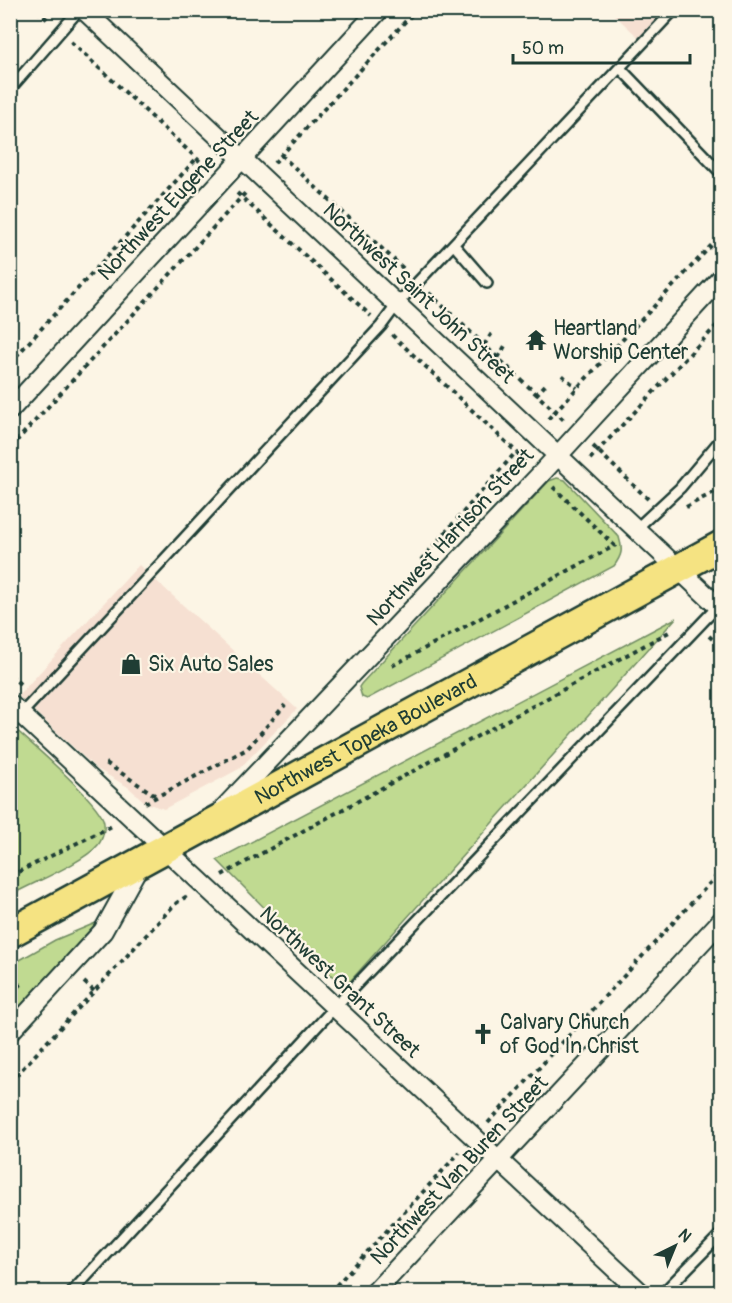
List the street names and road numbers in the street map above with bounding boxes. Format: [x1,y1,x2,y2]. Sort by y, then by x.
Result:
street label: Northwest Eugene Street [92,104,265,286]
street label: Northwest Saint John Street [317,197,521,390]
street label: Northwest Harrison Street [361,442,540,632]
street label: Northwest Topeka Boulevard [250,668,482,811]
street label: Northwest Grant Street [254,901,426,1064]
street label: Northwest Van Buren Street [365,1070,555,1271]

